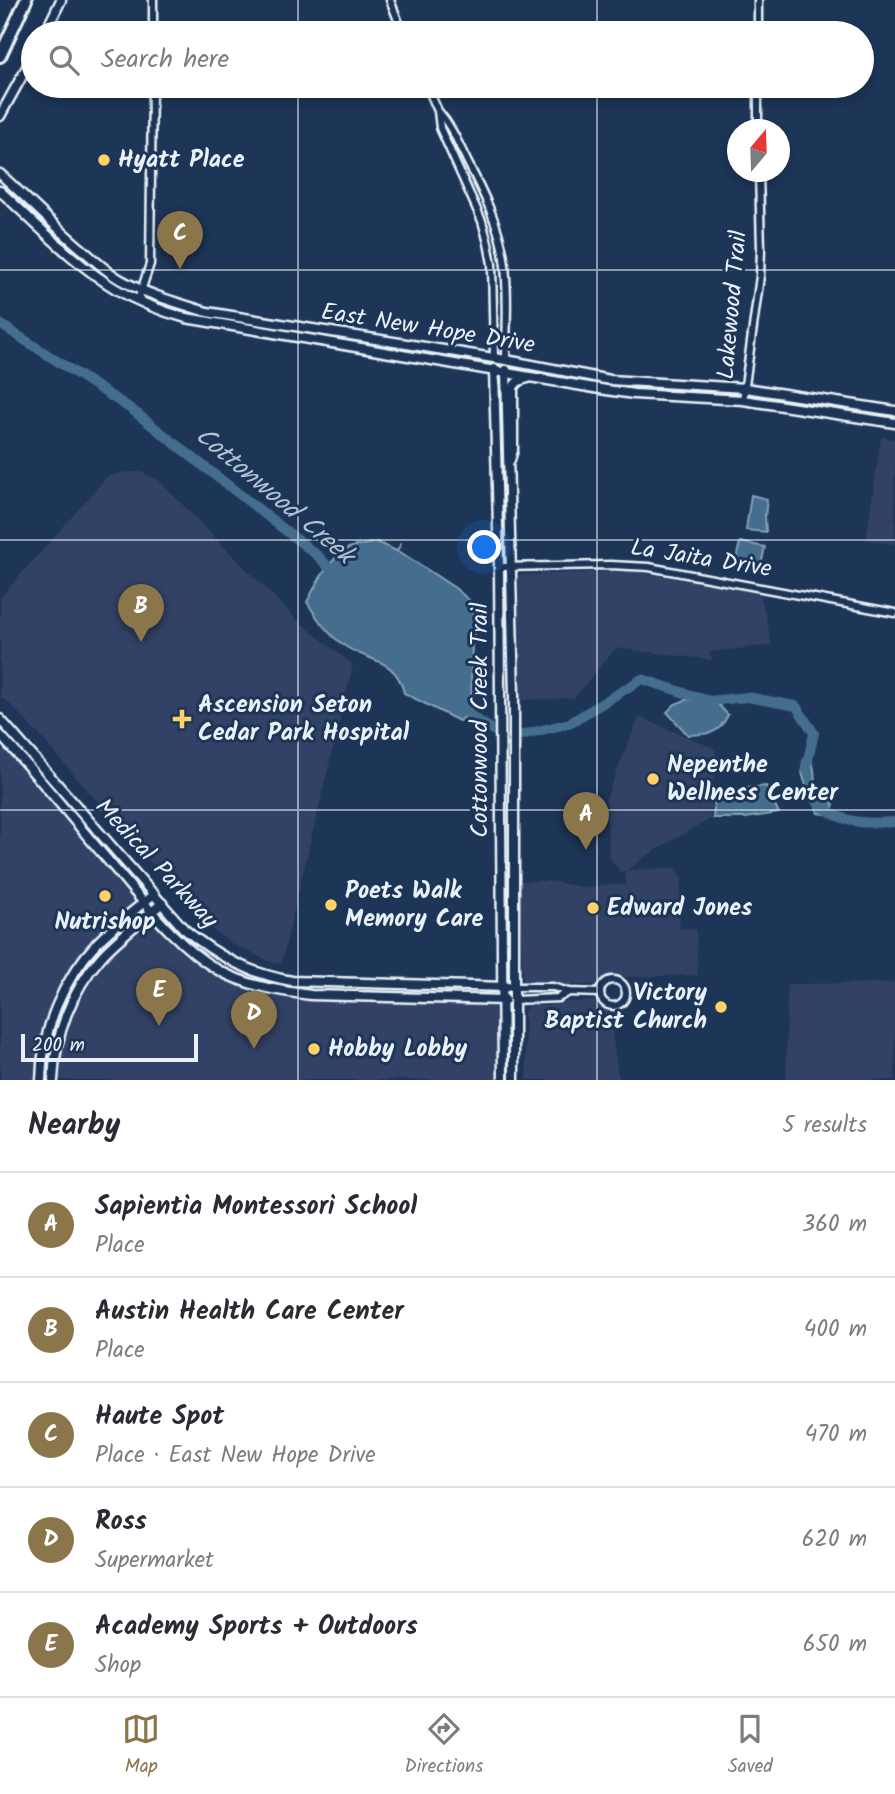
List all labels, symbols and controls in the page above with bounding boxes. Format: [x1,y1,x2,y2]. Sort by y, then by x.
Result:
search box [21,21,874,98]
text: Search here [101,39,229,81]
icon: search [45,41,83,79]
north arrow [727,119,790,182]
place label: Hyatt Place [118,141,245,180]
marker: Hyatt Place [96,152,112,168]
pin: C [157,211,203,269]
street label: Lakewood Trail [707,229,759,381]
street label: East New Hope Drive [318,293,538,365]
water label: Cottonwood Creek [185,416,366,578]
street label: La Jaita Drive [628,529,775,589]
your location [467,530,501,564]
pin: B [118,584,164,642]
street label: Cottonwood Creek Trail [461,602,500,838]
place label: Ascension Seton Cedar Park Hospital [198,686,410,753]
marker: Ascension Seton Cedar Park Hospital [172,709,192,729]
place label: Nepenthe Wellness Center [667,746,839,813]
marker: Nepenthe Wellness Center [645,771,661,787]
street label: Medical Parkway [85,790,228,939]
pin: A [563,792,609,850]
place label: Poets Walk Memory Care [345,872,484,939]
marker: Nutrishop [97,888,113,904]
place label: Edward Jones [607,889,752,928]
marker: Poets Walk Memory Care [323,897,339,913]
marker: Edward Jones [585,900,601,916]
place label: Nutrishop [54,903,156,942]
pin: E [136,968,182,1026]
place label: Victory Baptist Church [545,974,708,1041]
pin: D [231,991,277,1049]
marker: Victory Baptist Church [713,999,729,1015]
place label: Hobby Lobby [328,1030,468,1069]
scale bar [21,1031,198,1063]
text: 200 m [32,1031,85,1061]
marker: Hobby Lobby [306,1041,322,1057]
text: Nearby [28,1102,120,1150]
text: 5 results [782,1108,867,1144]
text: Sapientia Montessori School [95,1186,417,1228]
text: A [44,1207,58,1243]
text: 360 m [802,1207,867,1243]
text: Place [95,1228,145,1264]
text: Austin Health Care Center [95,1291,404,1333]
text: B [44,1312,58,1348]
text: 400 m [804,1312,867,1348]
text: Place [95,1333,145,1369]
text: Haute Spot [95,1396,224,1438]
text: C [44,1417,58,1453]
text: 470 m [805,1417,867,1453]
text: Place · East New Hope Drive [95,1438,376,1474]
text: Ross [95,1501,147,1543]
text: D [43,1522,59,1558]
text: 620 m [802,1522,867,1558]
text: Supermarket [95,1543,214,1579]
text: Academy Sports + Outdoors [95,1606,418,1648]
text: E [45,1627,57,1663]
text: 650 m [803,1627,867,1663]
text: Shop [95,1648,141,1684]
tab: Map [122,1710,160,1782]
tab: Directions [405,1710,483,1782]
tab: Saved [728,1710,773,1782]

